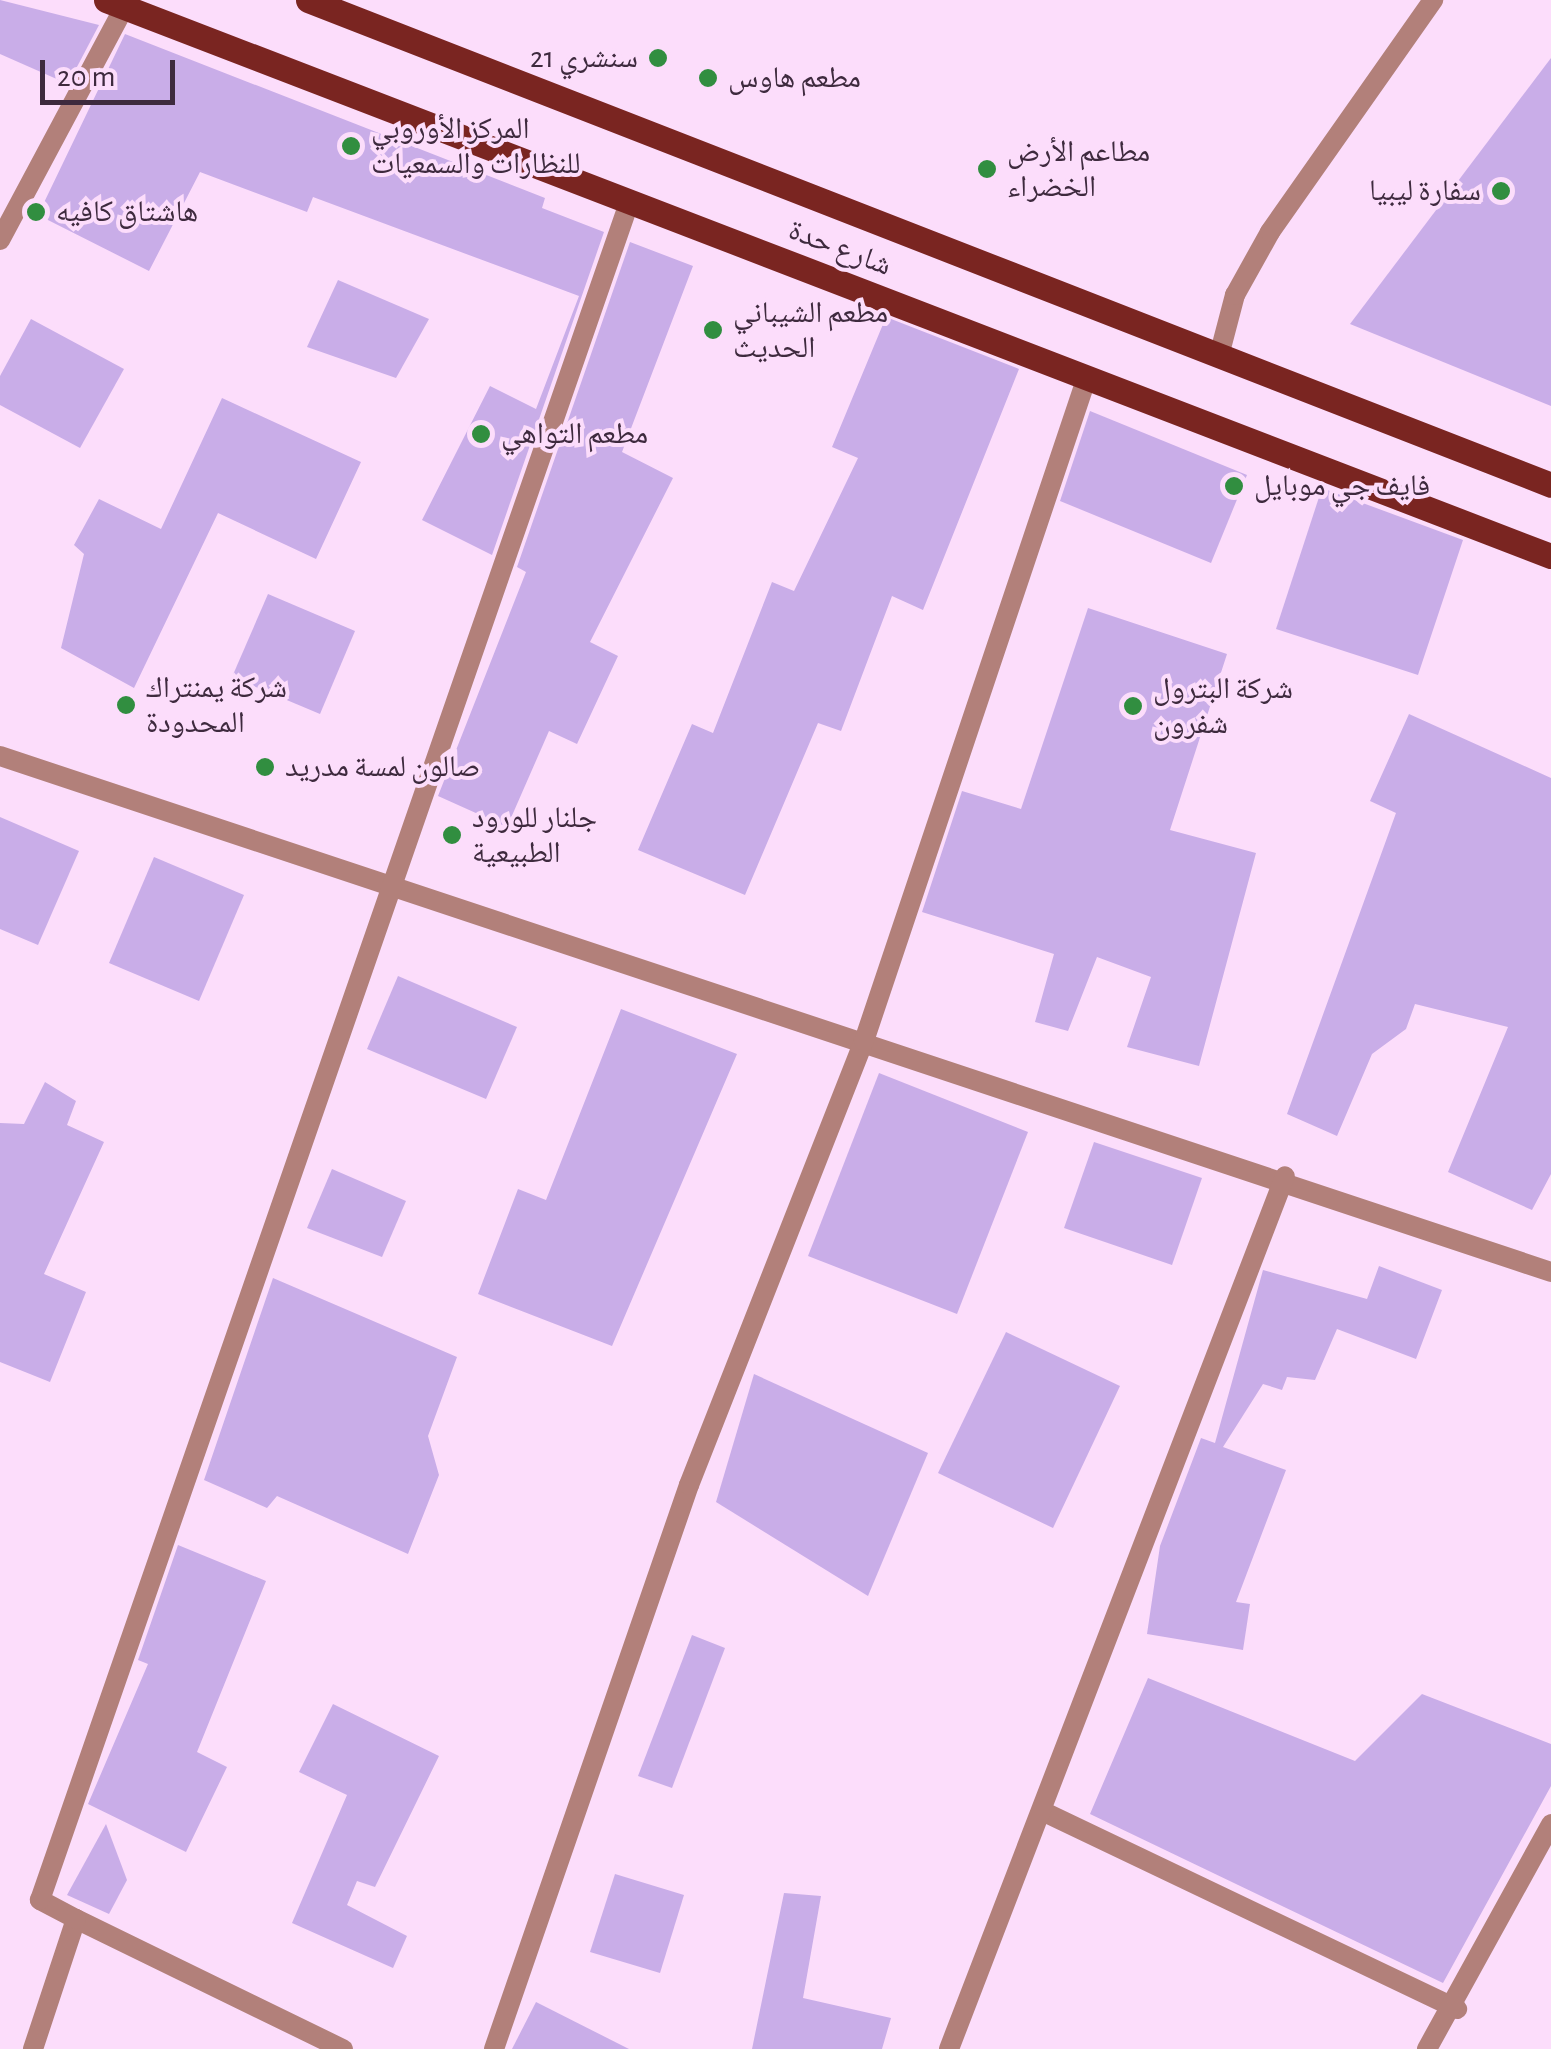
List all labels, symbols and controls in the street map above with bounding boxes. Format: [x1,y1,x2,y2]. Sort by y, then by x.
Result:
scale bar [45,40,180,102]
place label: 21 سنشري [530,40,638,76]
marker: 21 سنشري [647,47,669,69]
place label: مطعم هاوس [728,60,861,96]
text: 20 m [57,62,115,92]
marker: مطعم هاوس [697,67,719,89]
place label: المركز الأوروبي للنظارات والسمعيات [371,111,581,182]
place label: مطاعم الأرض الخضراء [1007,134,1150,204]
marker: المركز الأوروبي للنظارات والسمعيات [340,135,362,157]
marker: مطاعم الأرض الخضراء [976,158,998,180]
place label: سفارة ليبيا [1369,173,1481,209]
marker: سفارة ليبيا [1490,180,1512,202]
place label: هاشتاق كافيه [56,194,198,230]
marker: هاشتاق كافيه [25,201,47,223]
street label: شارع حدة [783,212,897,284]
place label: مطعم الشيباني الحديث [733,295,888,366]
marker: مطعم الشيباني الحديث [702,319,724,341]
place label: مطعم التواهي [501,416,648,452]
marker: مطعم التواهي [470,423,492,445]
place label: فايف جي موبايل [1254,468,1430,504]
marker: فايف جي موبايل [1223,475,1245,497]
place label: شركة يمنتراك المحدودة [146,670,287,740]
place label: شركة البترول شفرون [1153,671,1293,742]
marker: شركة يمنتراك المحدودة [115,694,137,716]
marker: شركة البترول شفرون [1122,695,1144,717]
place label: صالون لمسة مدريد [285,749,480,785]
marker: صالون لمسة مدريد [254,756,276,778]
place label: جلنار للورود الطبيعية [472,800,597,870]
marker: جلنار للورود الطبيعية [441,824,463,846]

